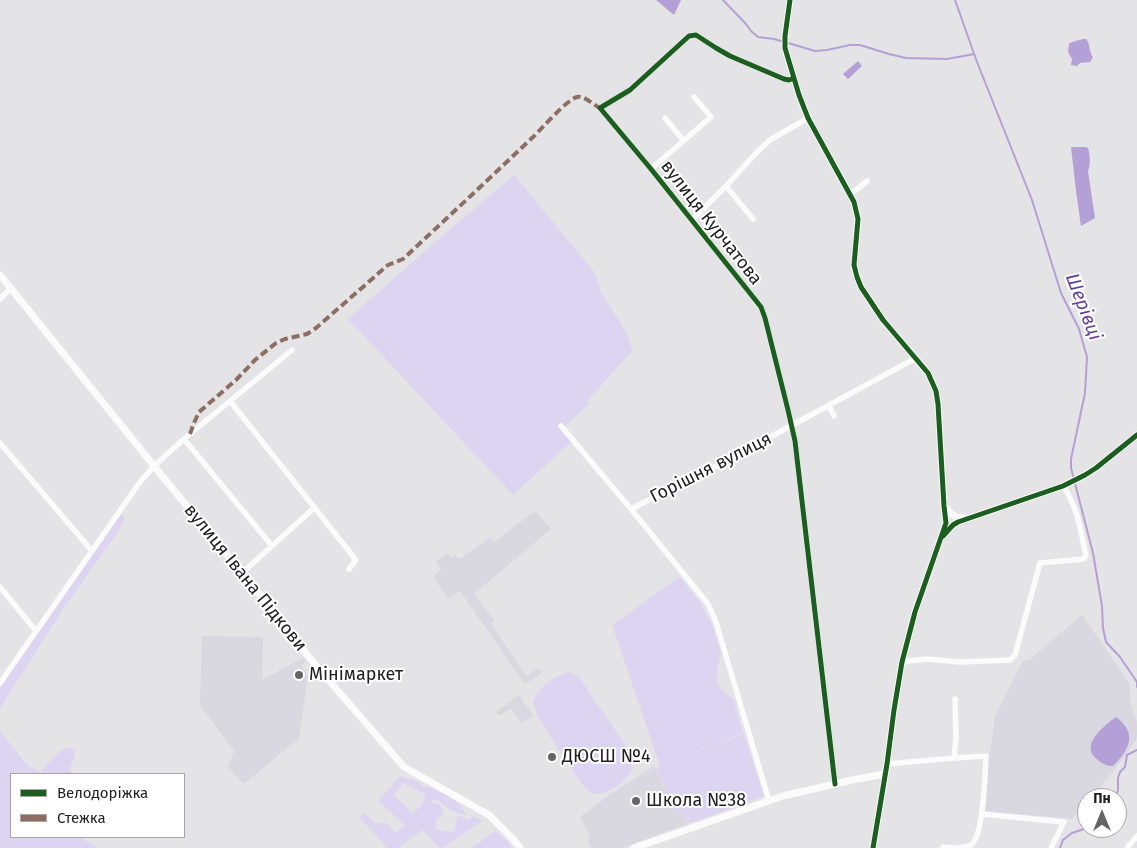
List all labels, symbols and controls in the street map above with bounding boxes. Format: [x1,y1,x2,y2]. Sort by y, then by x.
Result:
street label: вулиця Курчатова [656,156,766,290]
water label: Шерівці [1060,270,1106,344]
street label: Горішня вулиця [647,428,775,508]
street label: вулиця Івана Підкови [179,500,311,656]
place label: Мінімаркет [309,664,403,686]
marker: Мінімаркет [293,669,305,681]
place label: ДЮСШ №4 [562,746,650,768]
marker: ДЮСШ №4 [546,751,558,763]
legend [10,773,185,838]
text: Велодоріжка [57,784,148,802]
north arrow [1077,788,1127,838]
place label: Школа №38 [646,790,746,812]
text: Пн [1093,790,1111,807]
marker: Школа №38 [630,795,642,807]
text: Стежка [57,809,106,827]

